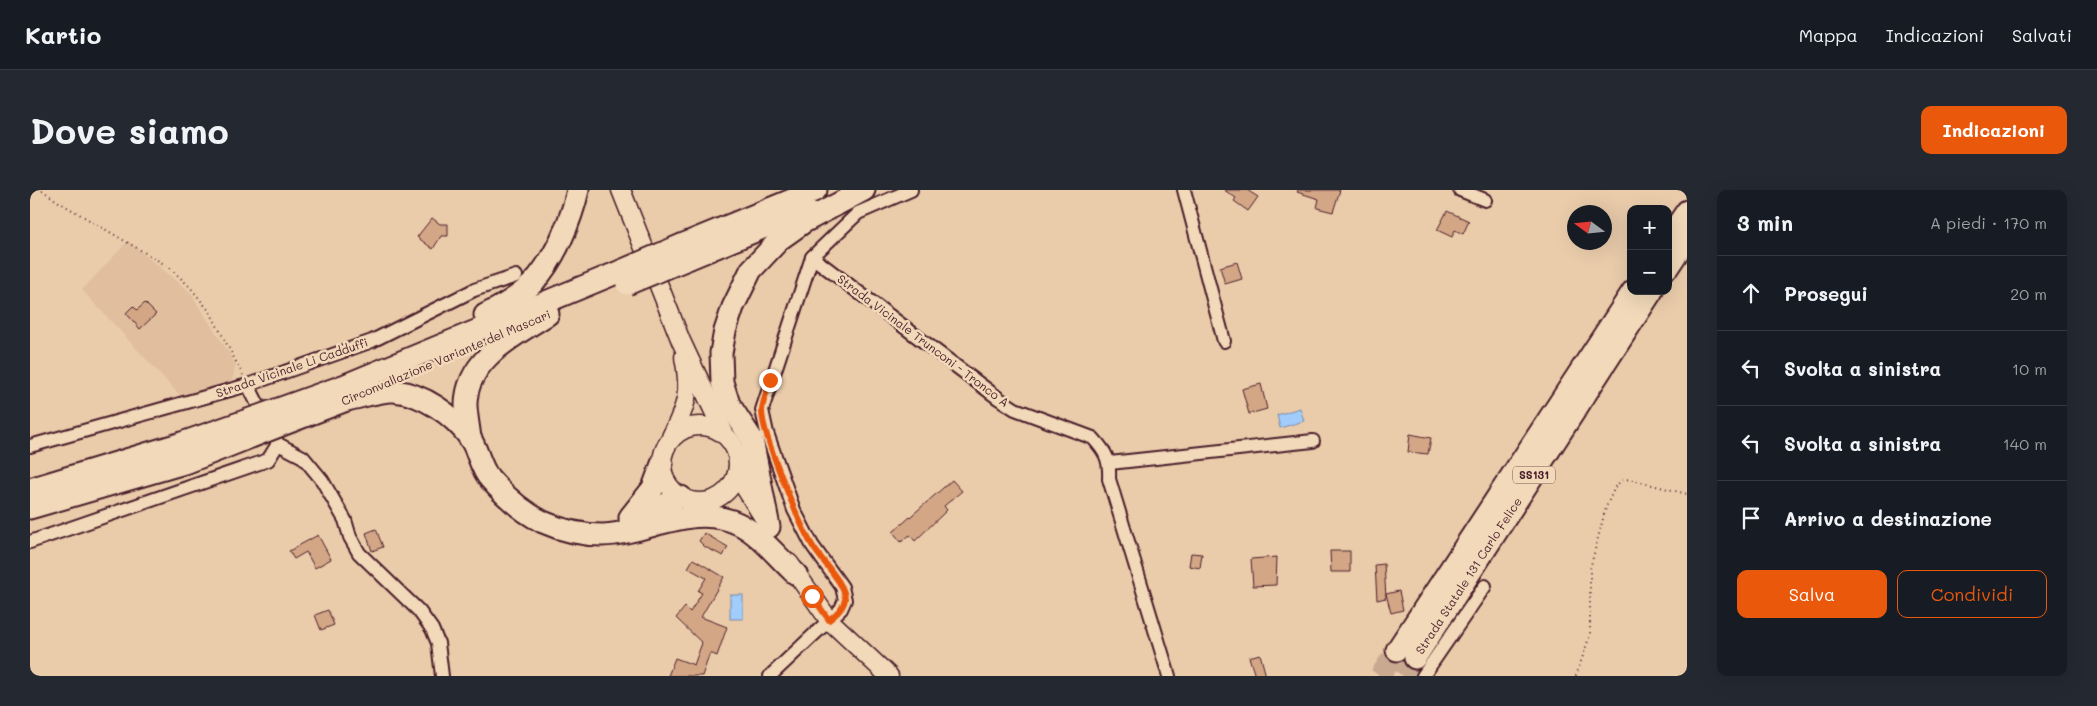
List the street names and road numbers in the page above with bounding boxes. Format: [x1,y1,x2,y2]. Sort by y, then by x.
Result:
street label: Strada Vicinale Trunconi - Tronco A [835,270,1013,410]
street label: Circonvallazione Variante del Mascari [338,305,553,409]
street label: Strada Vicinale Li Cadduffi [214,334,370,401]
road number: SS131 [1513,466,1555,484]
street label: Strada Statale 131 Carlo Felice [1411,494,1525,657]

